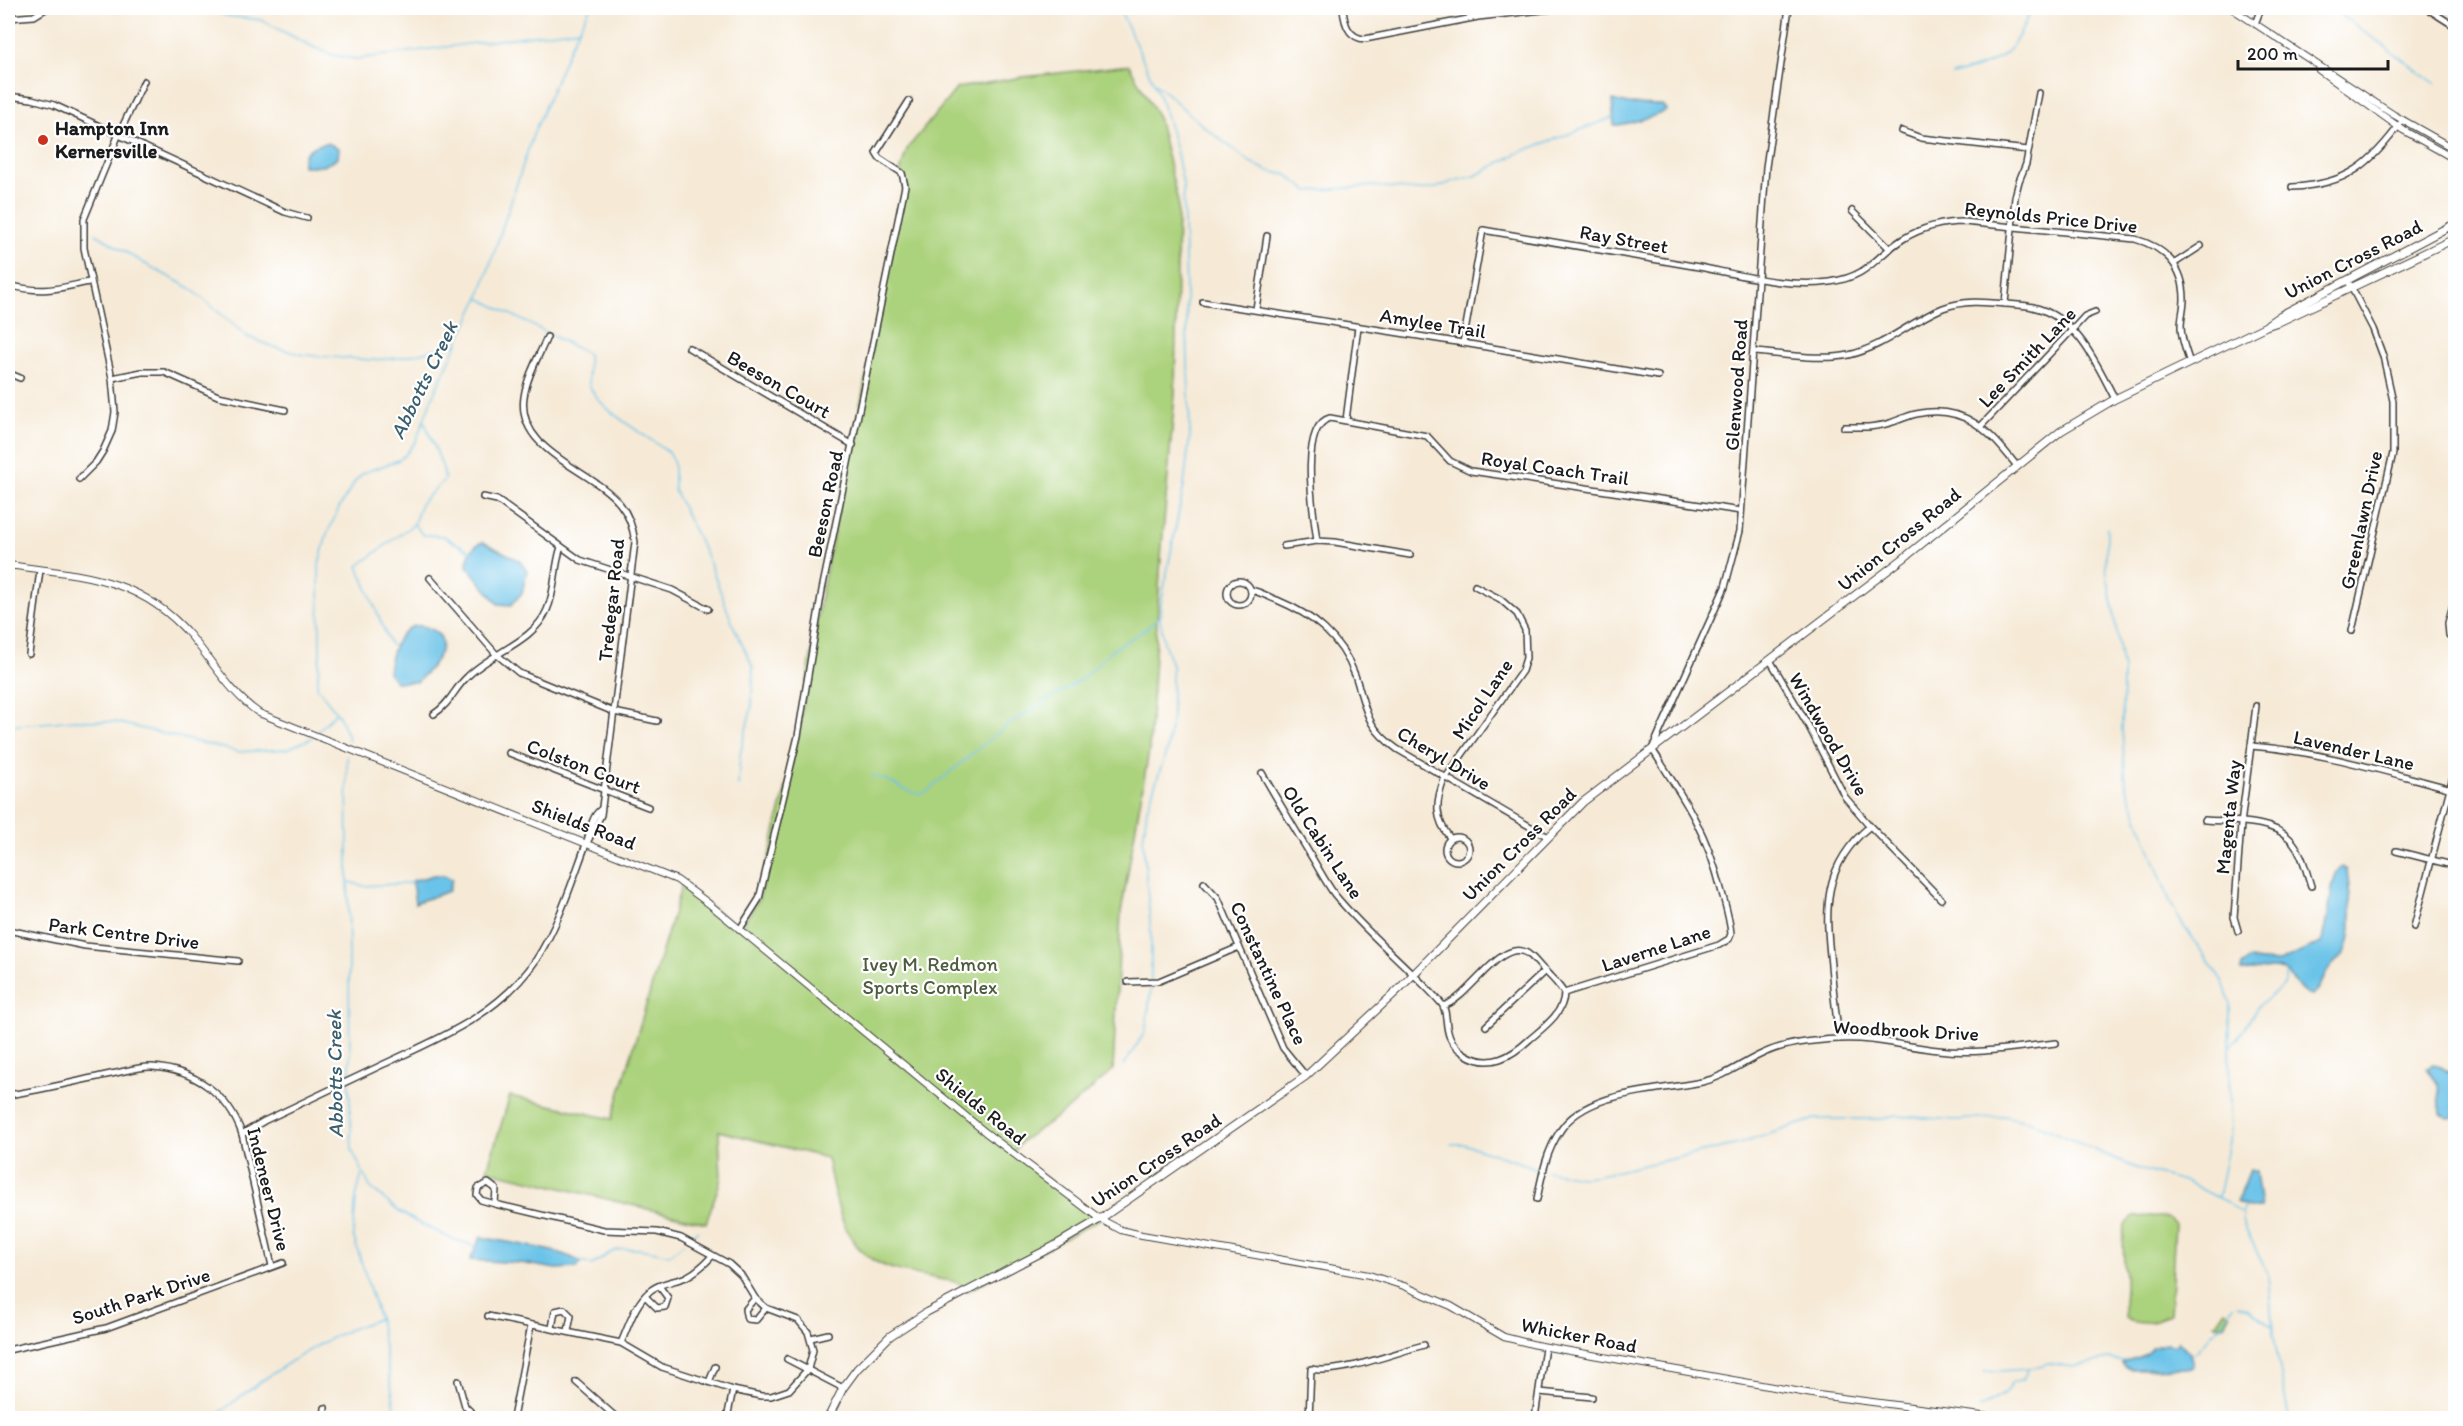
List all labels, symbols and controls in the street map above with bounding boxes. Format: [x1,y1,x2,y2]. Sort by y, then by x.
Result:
scale bar [2238,33,2388,71]
text: 200 m [2247,43,2298,65]
place label: Hampton Inn Kernersville [55,116,170,163]
marker: Hampton Inn Kernersville [36,133,50,147]
street label: Reynolds Price Drive [1963,196,2139,238]
street label: Union Cross Road [2280,214,2426,304]
street label: Ray Street [1578,219,1670,259]
street label: Lee Smith Lane [1973,302,2081,412]
street label: Amylee Trail [1378,303,1488,343]
water label: Abbotts Creek [384,316,463,443]
street label: Glenwood Road [1719,318,1753,452]
street label: Beeson Court [723,345,835,423]
street label: Royal Coach Trail [1480,446,1631,490]
street label: Beeson Road [802,448,848,560]
street label: Greenlawn Drive [2335,448,2387,592]
street label: Union Cross Road [1833,482,1966,596]
street label: Tredegar Road [593,537,629,663]
street label: Micol Lane [1446,654,1518,744]
street label: Windwood Drive [1784,668,1874,800]
street label: Cheryl Drive [1393,721,1495,795]
street label: Lavender Lane [2291,724,2417,776]
street label: Colston Court [524,733,644,799]
street label: Magenta Way [2210,758,2246,875]
street label: Old Cabin Lane [1277,781,1369,903]
street label: Union Cross Road [1457,782,1581,906]
street label: Shields Road [528,793,640,855]
street label: Constantine Place [1225,897,1313,1049]
street label: Park Centre Drive [47,912,201,954]
street label: Laverne Lane [1598,919,1714,977]
park label: Ivey M. Redmon Sports Complex [862,952,998,999]
water label: Abbotts Creek [321,1009,348,1138]
street label: Woodbrook Drive [1832,1014,1980,1046]
street label: Shields Road [931,1062,1031,1150]
street label: Union Cross Road [1086,1108,1226,1212]
street label: Indeneer Drive [242,1125,296,1253]
street label: South Park Drive [69,1262,213,1330]
street label: Whicker Road [1519,1312,1639,1358]

